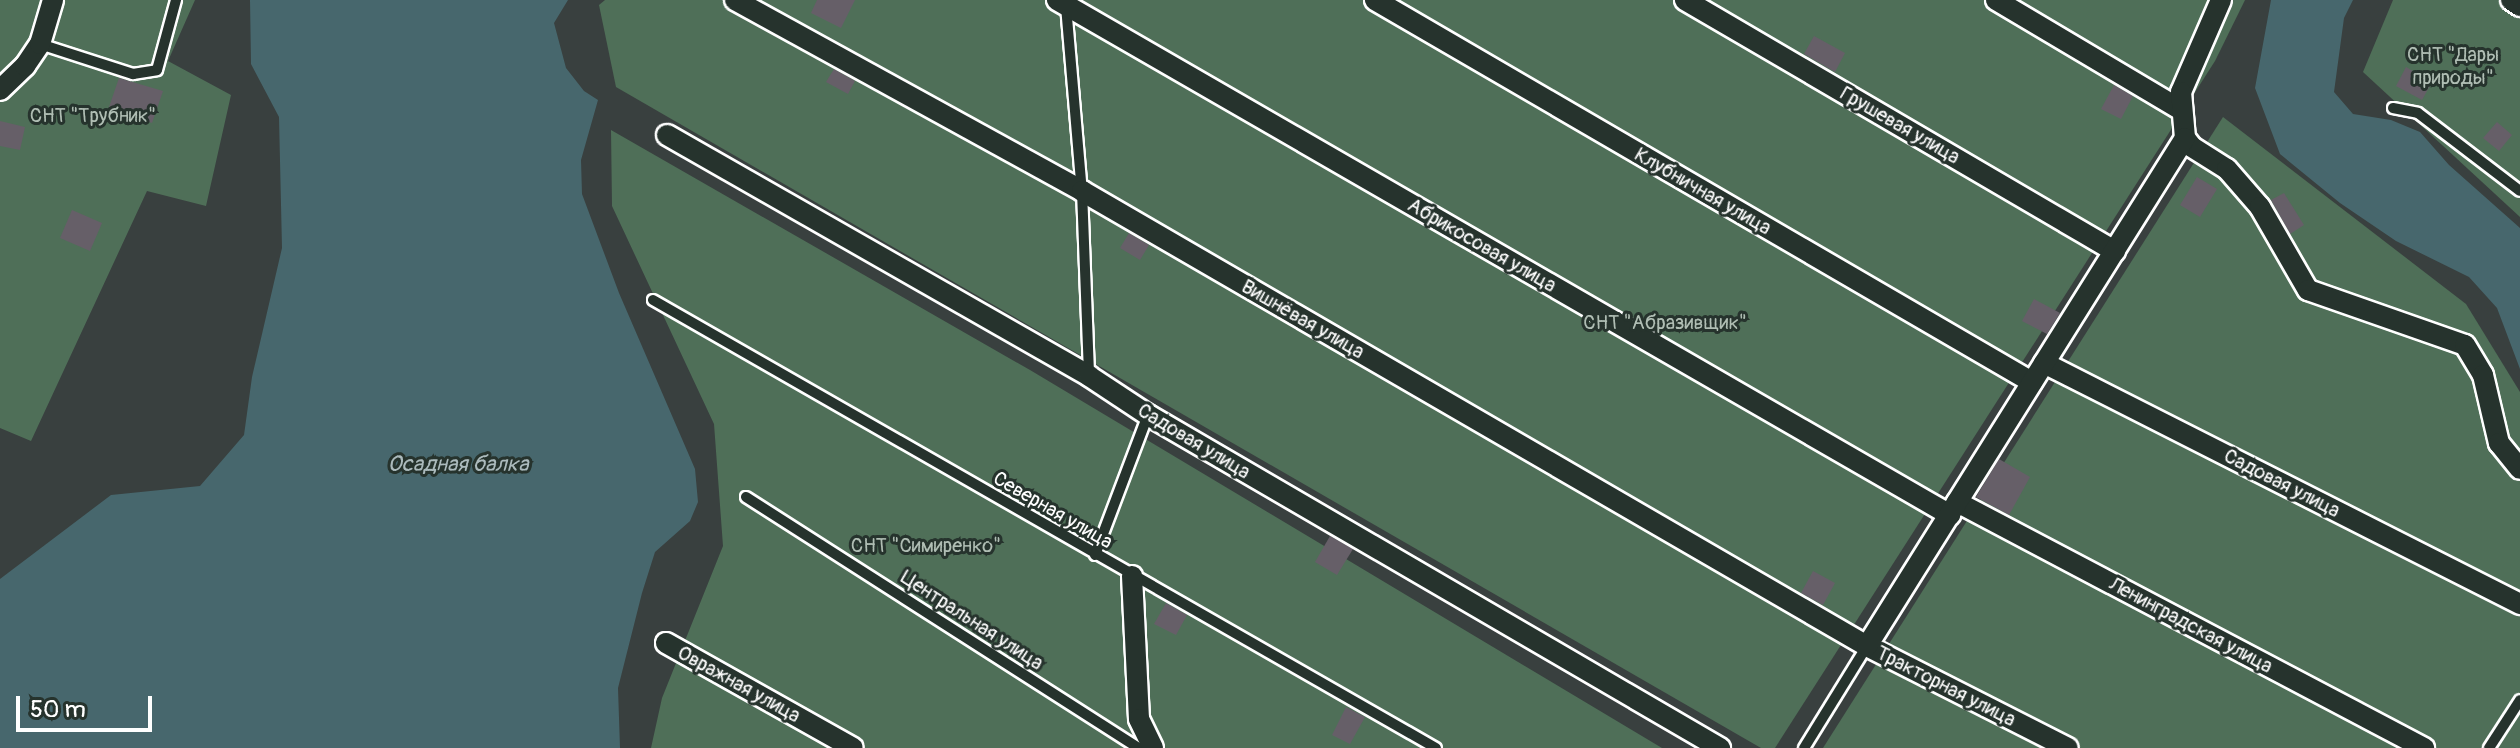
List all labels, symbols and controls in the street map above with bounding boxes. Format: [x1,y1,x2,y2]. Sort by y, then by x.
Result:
park label: СНТ "Дары природы" [2407,43,2499,90]
street label: Грушевая улица [1836,81,1964,169]
park label: СНТ "Трубник" [30,103,156,127]
street label: Клубничная улица [1630,142,1776,240]
street label: Абрикосовая улица [1403,193,1561,297]
street label: Вишнёвая улица [1237,274,1369,364]
park label: СНТ "Абразивщик" [1583,310,1747,334]
street label: Садовая улица [1133,398,1255,484]
street label: Садовая улица [2220,443,2344,523]
water label: Осадная балка [388,452,528,478]
street label: Северная улица [989,466,1117,554]
park label: СНТ "Симиренко" [851,533,1001,557]
street label: Центральная улица [896,565,1048,675]
street label: Ленинградская улица [2105,572,2277,678]
street label: Овражная улица [673,640,805,728]
street label: Тракторная улица [1872,641,2020,731]
scale bar [20,680,156,730]
text: 50 m [30,695,86,724]

